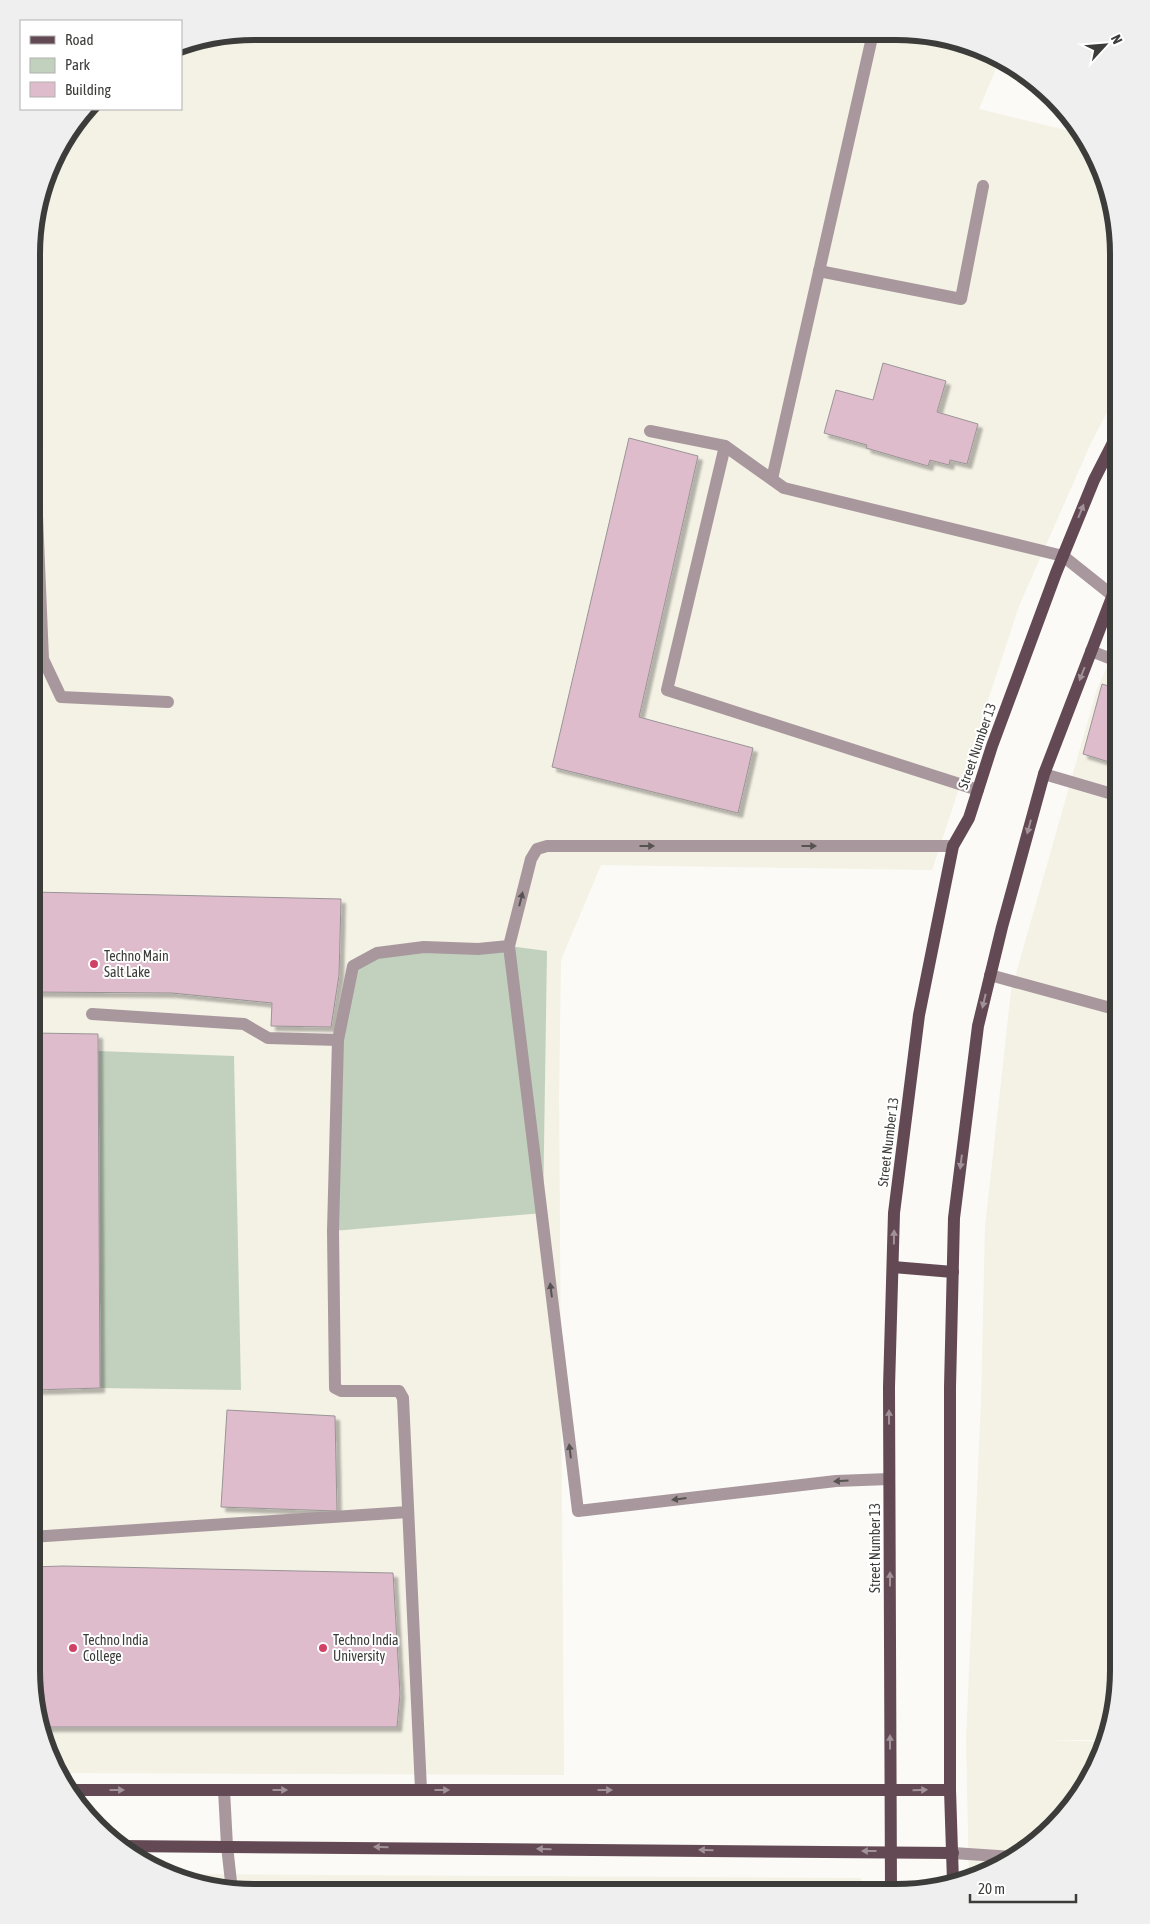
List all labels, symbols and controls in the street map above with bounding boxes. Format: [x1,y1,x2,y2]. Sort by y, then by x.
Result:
legend [20,20,182,110]
north arrow [1080,20,1130,70]
text: Road [65,31,94,48]
text: N [1108,32,1126,47]
text: Park [65,56,90,73]
text: Building [65,81,111,98]
one-way arrow [1078,504,1086,518]
one-way arrow [1078,667,1086,682]
street label: Street Number 13 [955,701,999,791]
one-way arrow [1025,820,1033,835]
one-way arrow [639,842,655,850]
one-way arrow [801,842,817,850]
one-way arrow [517,891,525,906]
place label: Techno Main Salt Lake [104,948,169,980]
marker: Techno Main Salt Lake [88,958,100,970]
one-way arrow [980,994,988,1009]
street label: Street Number 13 [875,1096,901,1188]
one-way arrow [957,1155,965,1171]
one-way arrow [890,1229,898,1245]
one-way arrow [547,1282,555,1298]
one-way arrow [885,1409,893,1425]
one-way arrow [566,1443,574,1459]
one-way arrow [832,1477,848,1485]
one-way arrow [671,1495,687,1503]
street label: Street Number 13 [867,1503,883,1593]
one-way arrow [886,1571,894,1587]
place label: Techno India College [83,1632,149,1664]
place label: Techno India University [333,1632,399,1664]
marker: Techno India College [67,1642,79,1654]
marker: Techno India University [317,1642,329,1654]
one-way arrow [886,1734,894,1750]
one-way arrow [109,1786,125,1794]
one-way arrow [272,1786,288,1794]
one-way arrow [434,1786,450,1794]
one-way arrow [597,1786,613,1794]
one-way arrow [913,1786,929,1794]
one-way arrow [373,1843,389,1851]
one-way arrow [536,1845,552,1853]
one-way arrow [698,1846,714,1854]
one-way arrow [861,1847,877,1855]
scale bar [970,1872,1076,1904]
text: 20 m [978,1880,1005,1897]

